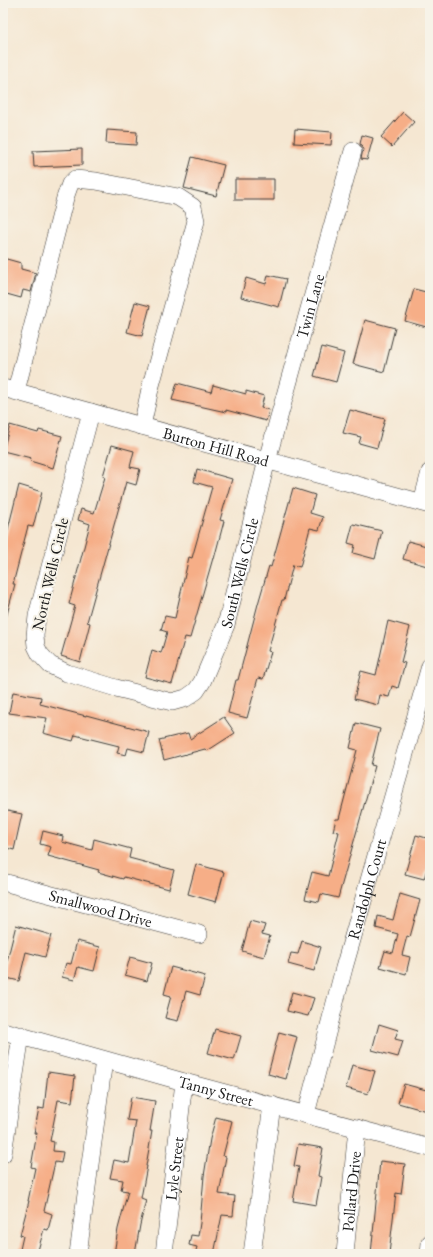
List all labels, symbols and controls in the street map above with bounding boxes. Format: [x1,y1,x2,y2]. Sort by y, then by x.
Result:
street label: Twin Lane [291,271,329,341]
street label: Burton Hill Road [161,422,272,471]
street label: South Wells Circle [215,515,263,630]
street label: North Wells Circle [27,516,73,632]
street label: Randolph Court [342,836,391,942]
street label: Smallwood Drive [47,884,155,932]
street label: Tanny Street [176,1070,256,1111]
street label: Lyle Street [160,1136,188,1202]
street label: Pollard Drive [337,1150,365,1232]

